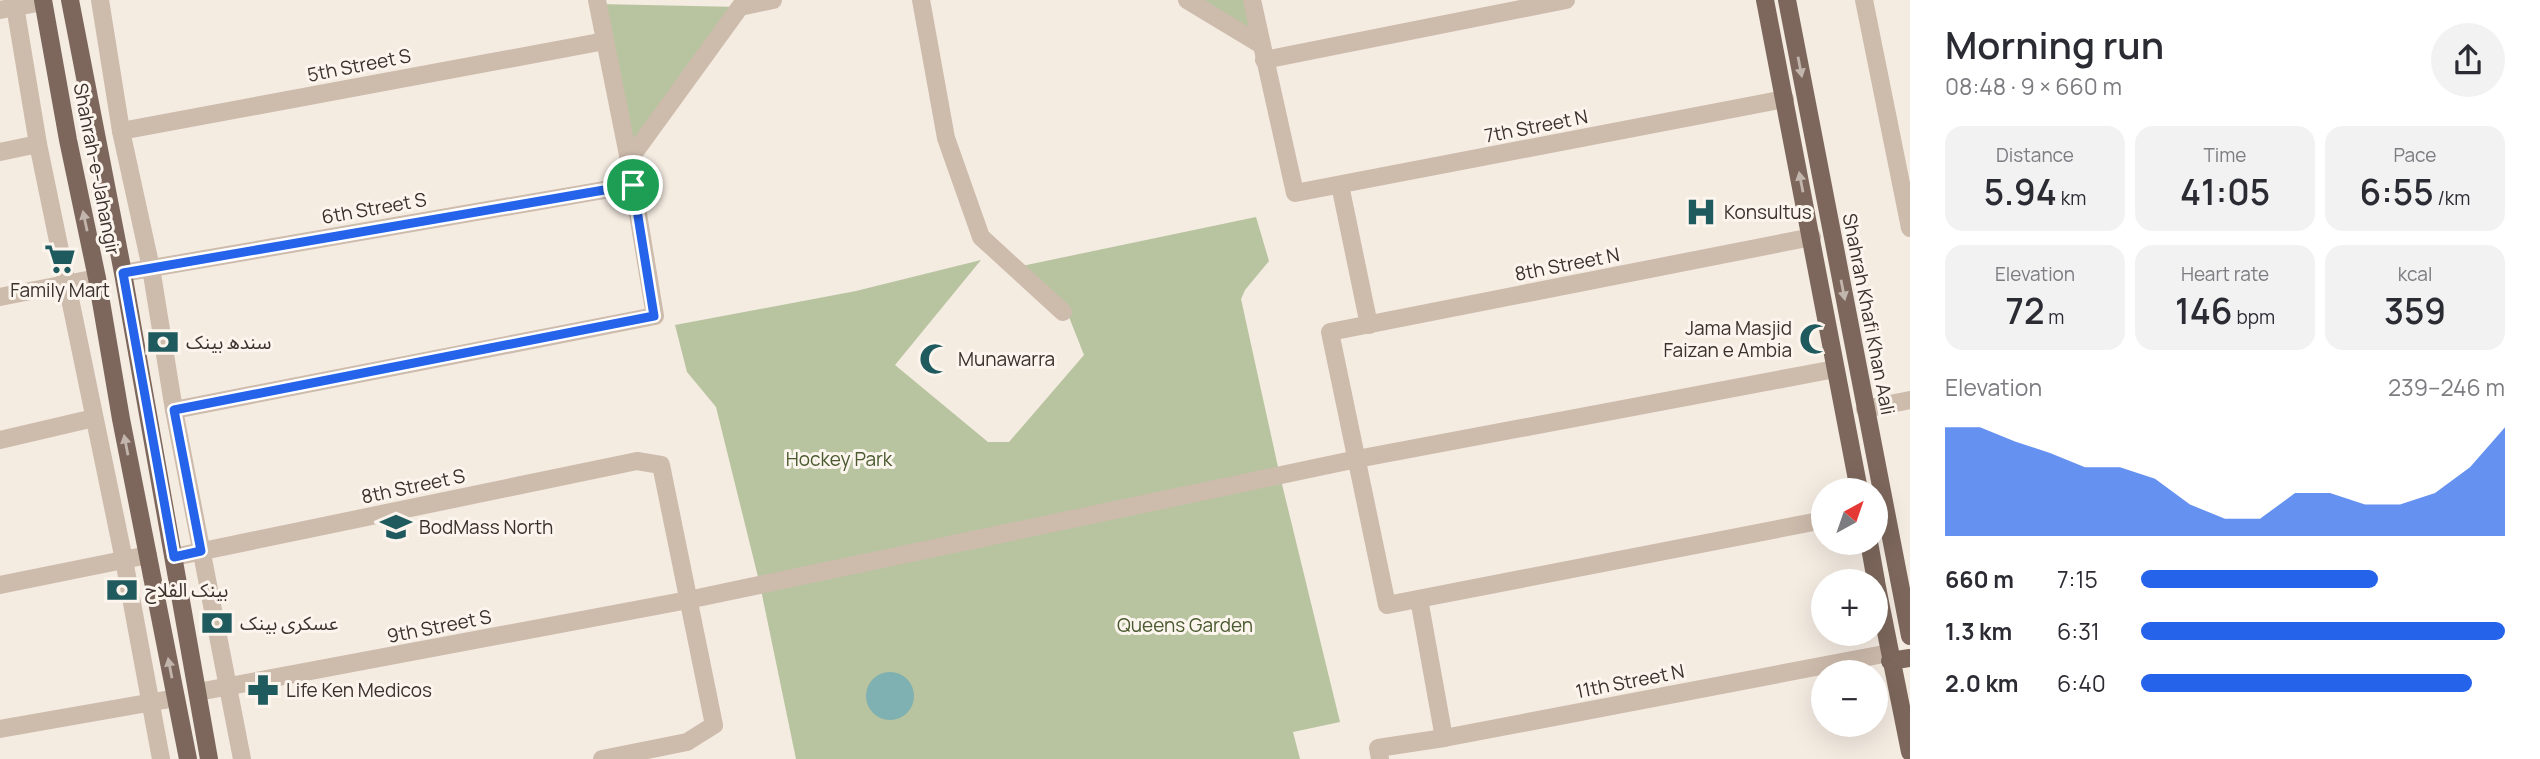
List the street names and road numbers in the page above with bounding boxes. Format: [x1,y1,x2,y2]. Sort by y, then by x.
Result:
street label: 5th Street S [305,42,413,88]
street label: Shahrah-e-Jahangir [68,81,126,257]
street label: 7th Street N [1482,103,1590,149]
street label: 6th Street S [320,186,429,230]
street label: Shahrah Khafi Khan Aali [1837,211,1901,417]
street label: 8th Street N [1512,241,1622,287]
street label: 8th Street S [359,462,467,510]
street label: 9th Street S [385,603,494,649]
street label: 11th Street N [1573,658,1687,704]

